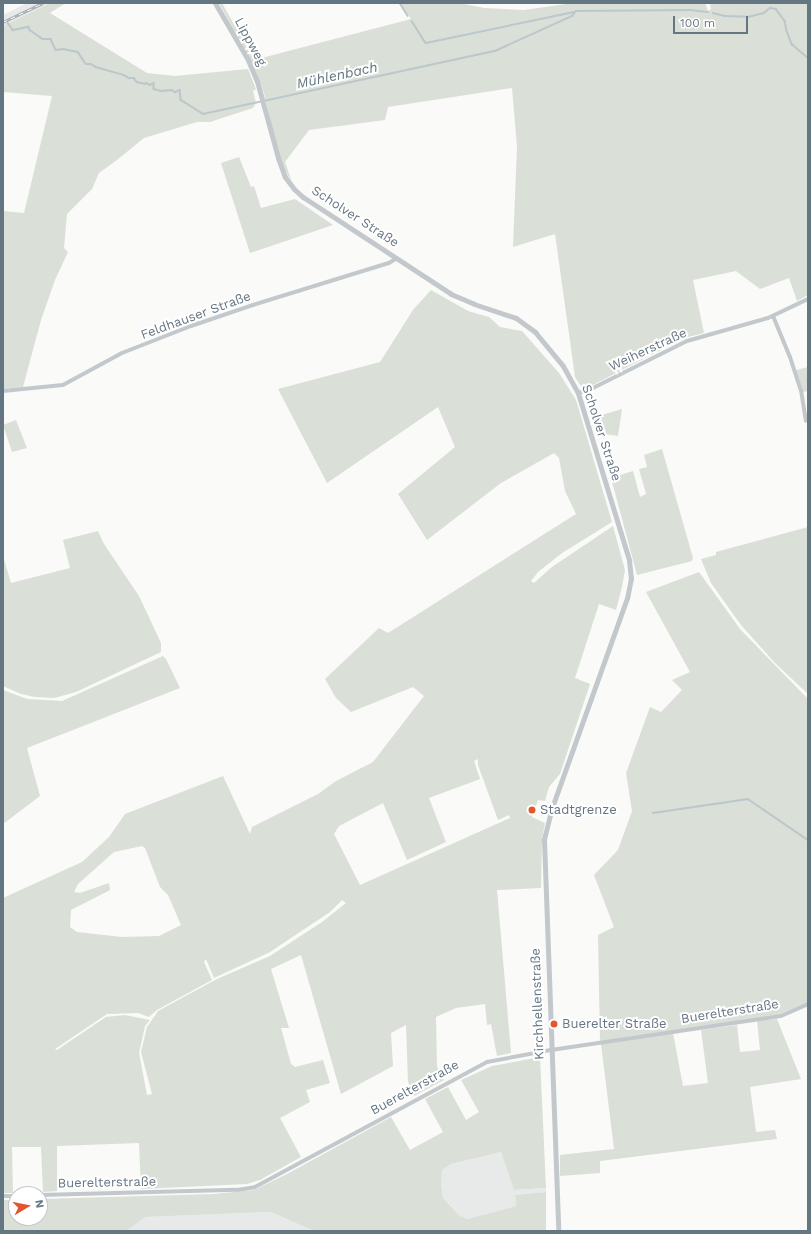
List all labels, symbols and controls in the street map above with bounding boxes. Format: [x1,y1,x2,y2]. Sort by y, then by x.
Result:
scale bar [675,8,750,34]
street label: Lippweg [231,15,269,69]
text: 100 m [680,16,715,30]
water label: Mühlenbach [295,58,379,92]
street label: Scholver Straße [308,183,402,251]
street label: Feldhauser Straße [139,289,253,343]
street label: Weiherstraße [607,325,689,375]
street label: Scholver Straße [578,383,624,483]
place label: Stadtgrenze [540,802,617,818]
marker: Stadtgrenze [527,805,537,815]
street label: Kirchhellenstraße [528,948,548,1060]
street label: Buerelterstraße [680,997,780,1027]
place label: Buerelter Straße [562,1016,667,1032]
marker: Buerelter Straße [549,1019,559,1029]
street label: Buerelterstraße [368,1057,462,1119]
street label: Buerelterstraße [58,1174,156,1192]
north arrow [8,1186,48,1226]
text: N [32,1199,46,1209]

